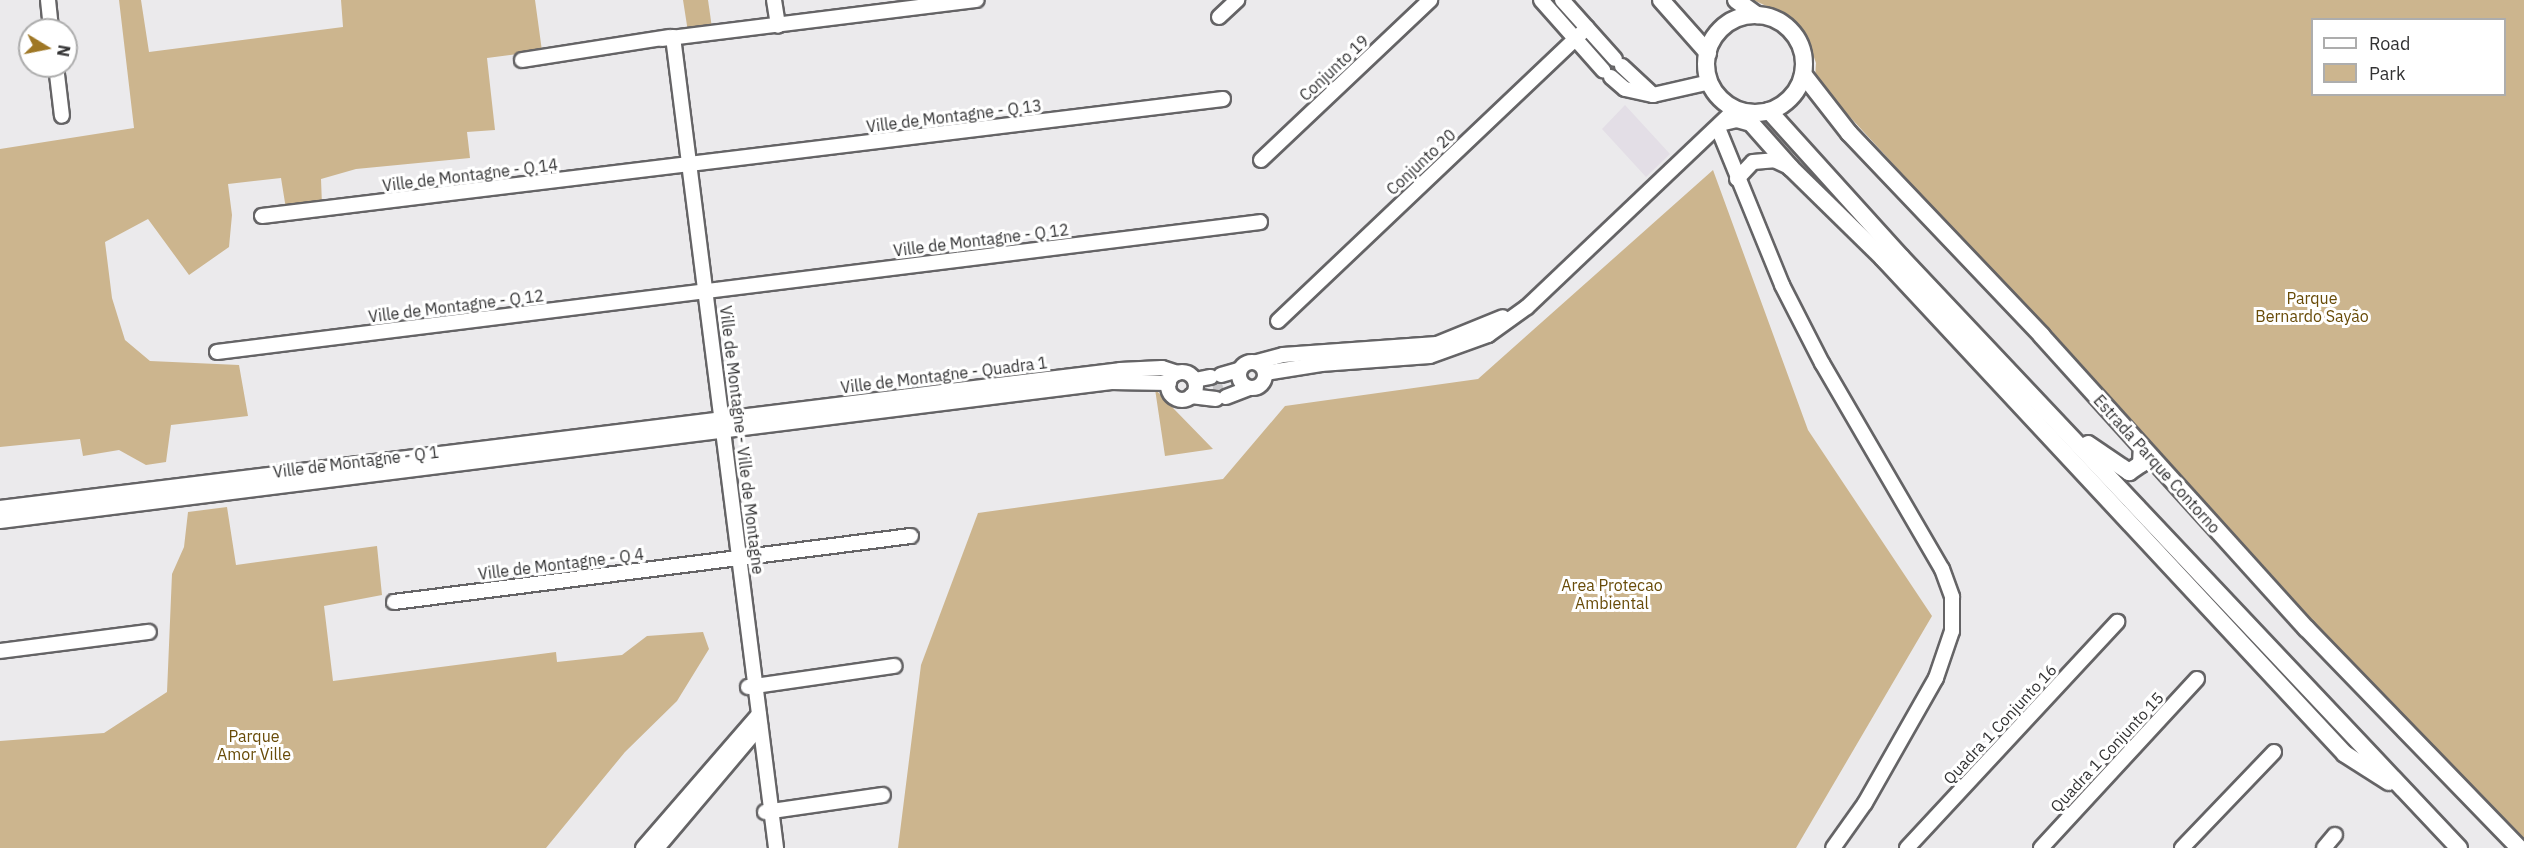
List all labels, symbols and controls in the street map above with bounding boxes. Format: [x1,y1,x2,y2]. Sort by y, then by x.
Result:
north arrow [18,18,78,78]
legend [2311,18,2506,96]
street label: Conjunto 19 [1295,31,1373,105]
text: Road [2369,32,2410,55]
text: N [53,43,75,58]
text: Park [2369,62,2405,85]
street label: Ville de Montagne - Q 13 [865,96,1043,136]
street label: Conjunto 20 [1382,125,1460,199]
street label: Ville de Montagne - Q 14 [381,155,559,195]
street label: Ville de Montagne - Q 12 [892,220,1070,260]
street label: Ville de Montagne - Q 12 [367,286,545,326]
park label: Parque Bernardo Sayão [2255,288,2369,326]
street label: Ville de Montagne - Ville de Montagne [716,305,768,575]
street label: Ville de Montagne - Quadra 1 [840,353,1048,397]
street label: Estrada Parque Contorno [2090,391,2224,537]
street label: Ville de Montagne - Q 1 [272,442,440,482]
street label: Ville de Montagne - Q 4 [477,544,645,584]
park label: Area Protecao Ambiental [1561,575,1663,613]
street label: Quadra 1 Conjunto 16 [1939,660,2061,788]
street label: Quadra 1 Conjunto 15 [2046,688,2168,816]
park label: Parque Amor Ville [217,726,291,764]

